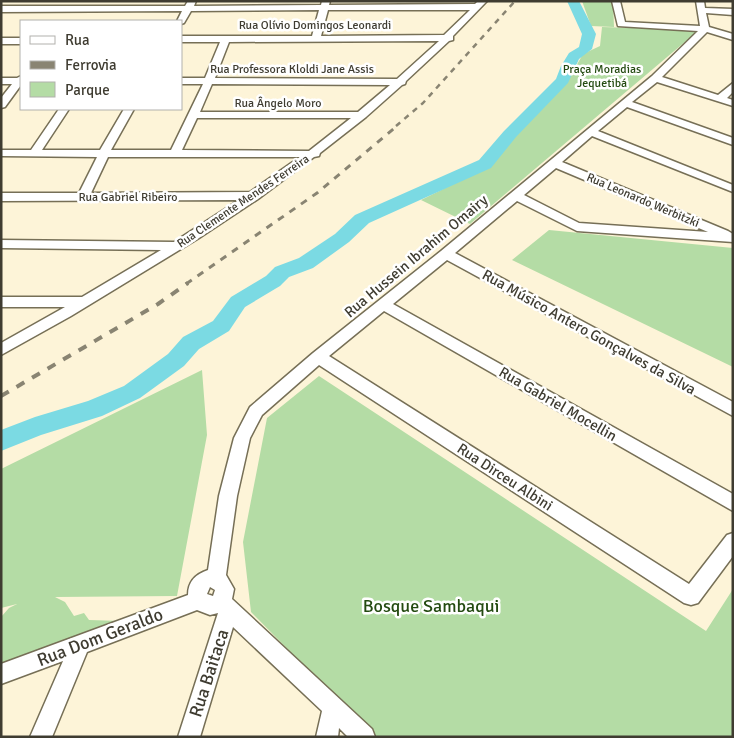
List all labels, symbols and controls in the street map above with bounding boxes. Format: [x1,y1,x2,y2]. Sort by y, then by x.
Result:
street label: Rua Olívio Domingos Leonardi [239,18,391,33]
legend [20,20,182,110]
text: Rua [65,31,90,49]
text: Ferrovia [65,56,117,74]
street label: Rua Professora Kloldi Jane Assis [210,62,374,77]
park label: Praça Moradias Jequetibá [563,62,641,91]
text: Parque [65,81,110,99]
street label: Rua Ângelo Moro [234,96,322,111]
street label: Rua Clemente Mendes Ferreira [174,151,312,251]
street label: Rua Leonardo Werbitzki [584,170,702,231]
street label: Rua Gabriel Ribeiro [79,190,177,205]
street label: Rua Hussein Ibrahim Omairy [341,191,491,321]
street label: Rua Músico Antero Gonçalves da Silva [479,266,699,398]
street label: Rua Gabriel Mocellin [496,363,620,445]
street label: Rua Dirceu Albini [454,439,556,515]
park label: Bosque Sambaqui [363,595,499,617]
street label: Rua Dom Geraldo [34,603,166,671]
street label: Rua Baitaca [184,626,234,720]

